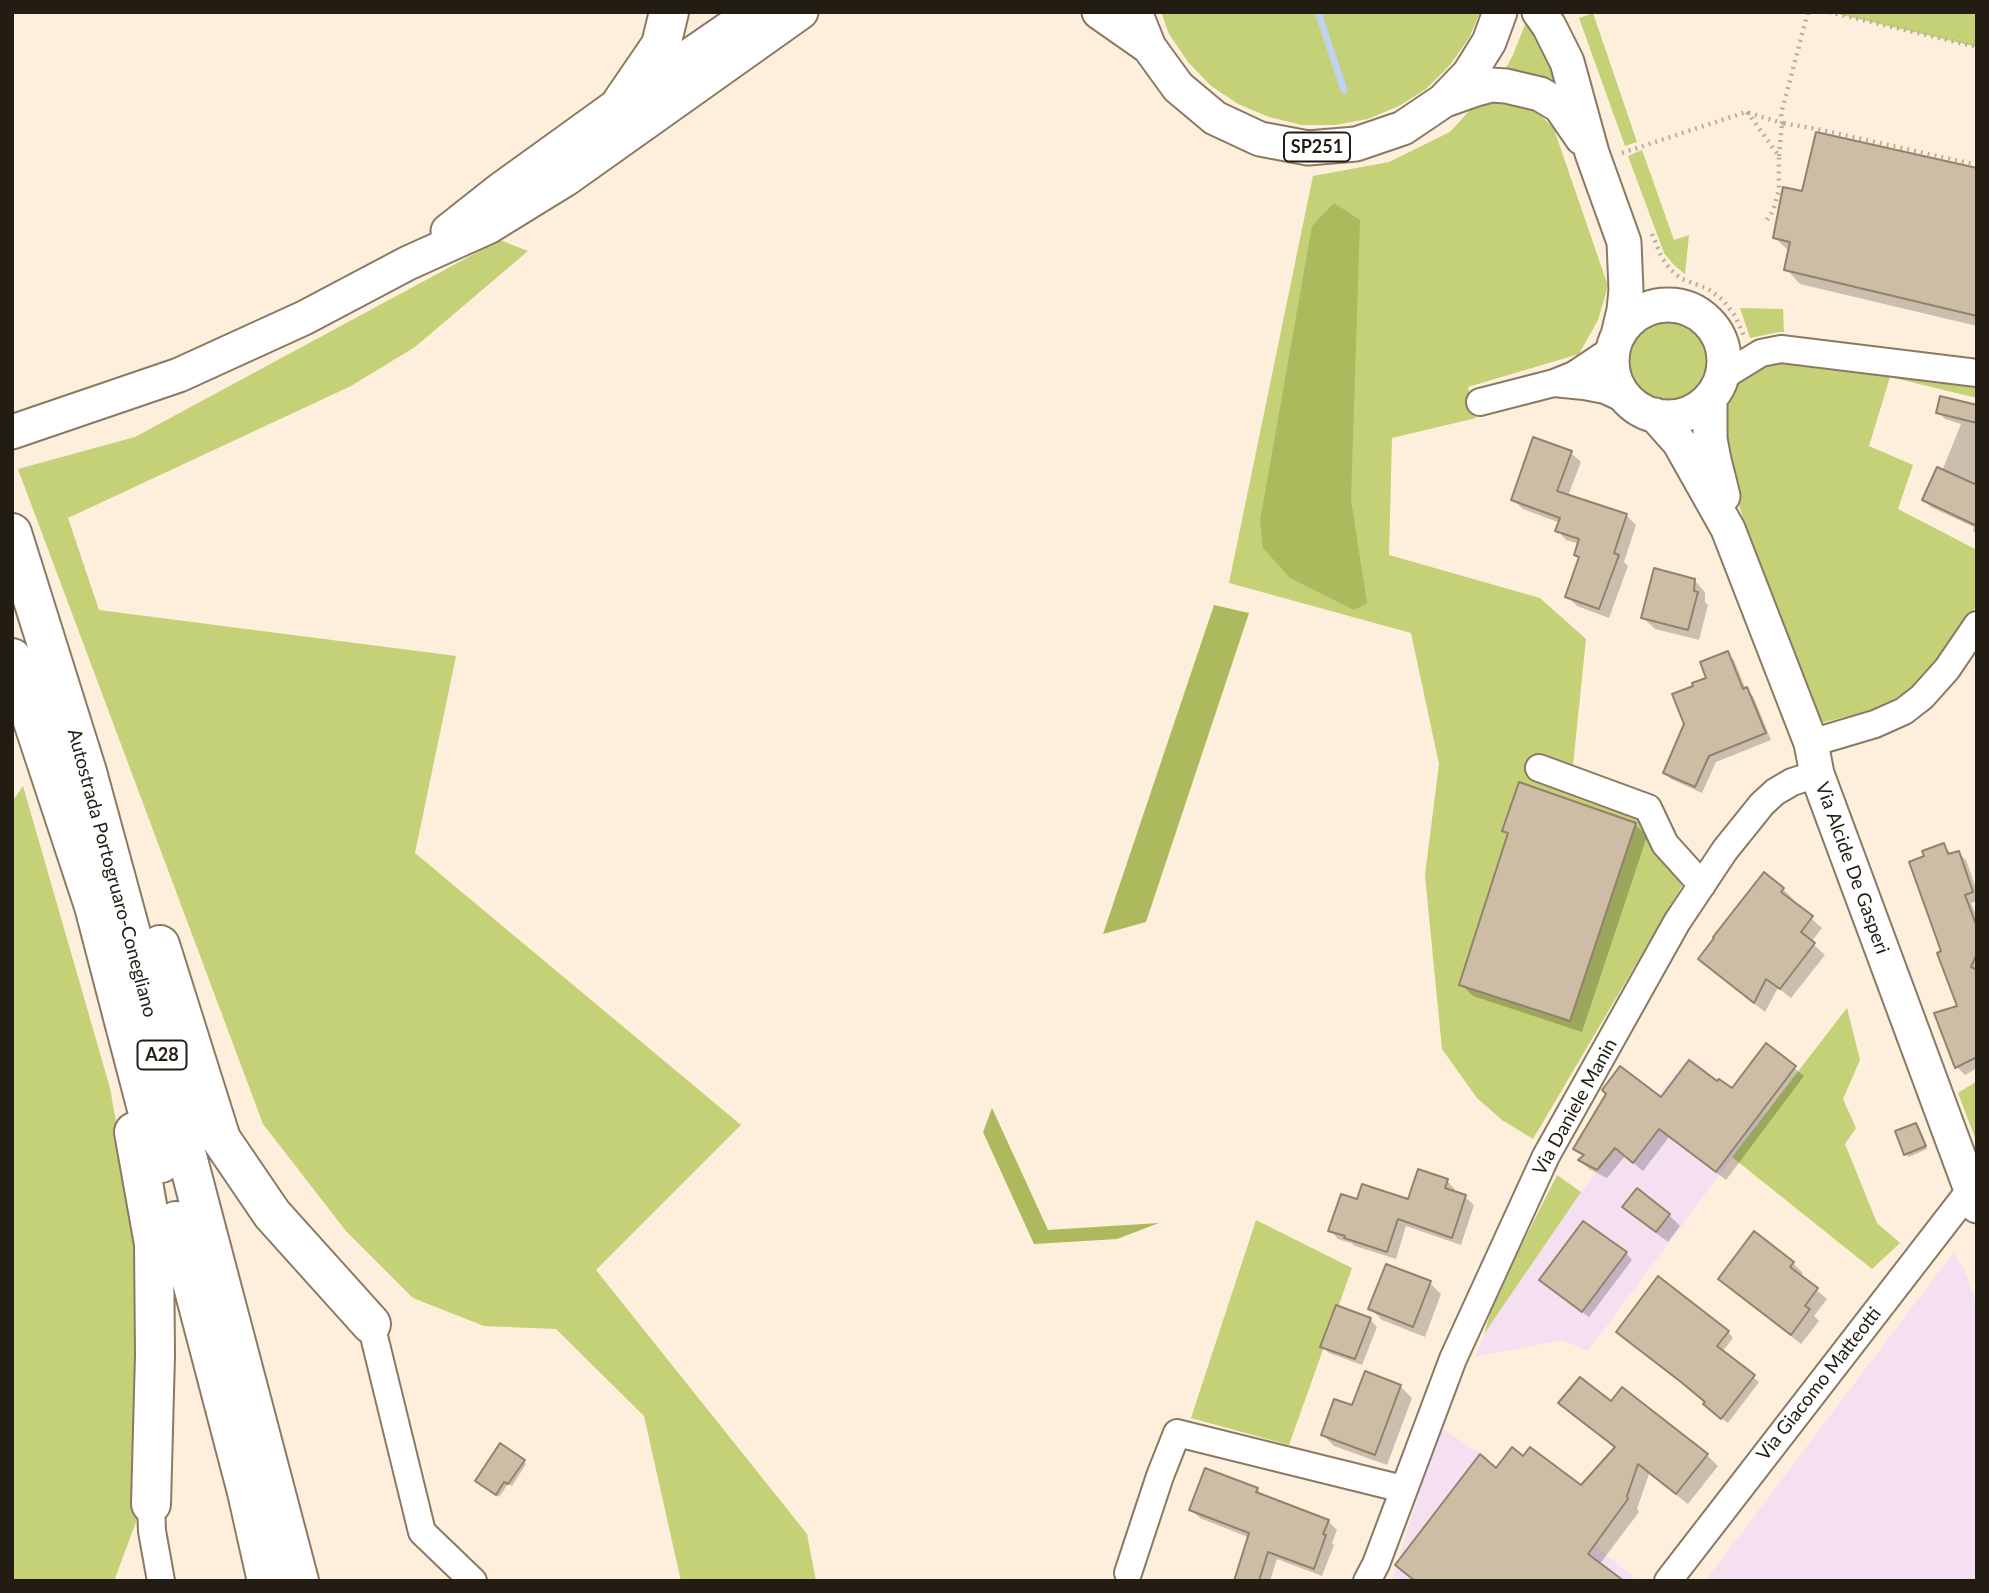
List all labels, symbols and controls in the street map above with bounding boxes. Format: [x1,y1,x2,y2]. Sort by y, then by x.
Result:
road number: SP251 [1284,132,1350,162]
street label: Autostrada Portogruaro-Conegliano [62,726,162,1020]
street label: Via Alcide De Gasperi [1810,779,1894,957]
street label: Via Daniele Manin [1528,1035,1622,1179]
road number: A28 [138,1040,186,1070]
street label: Via Giacomo Matteotti [1752,1303,1886,1465]

